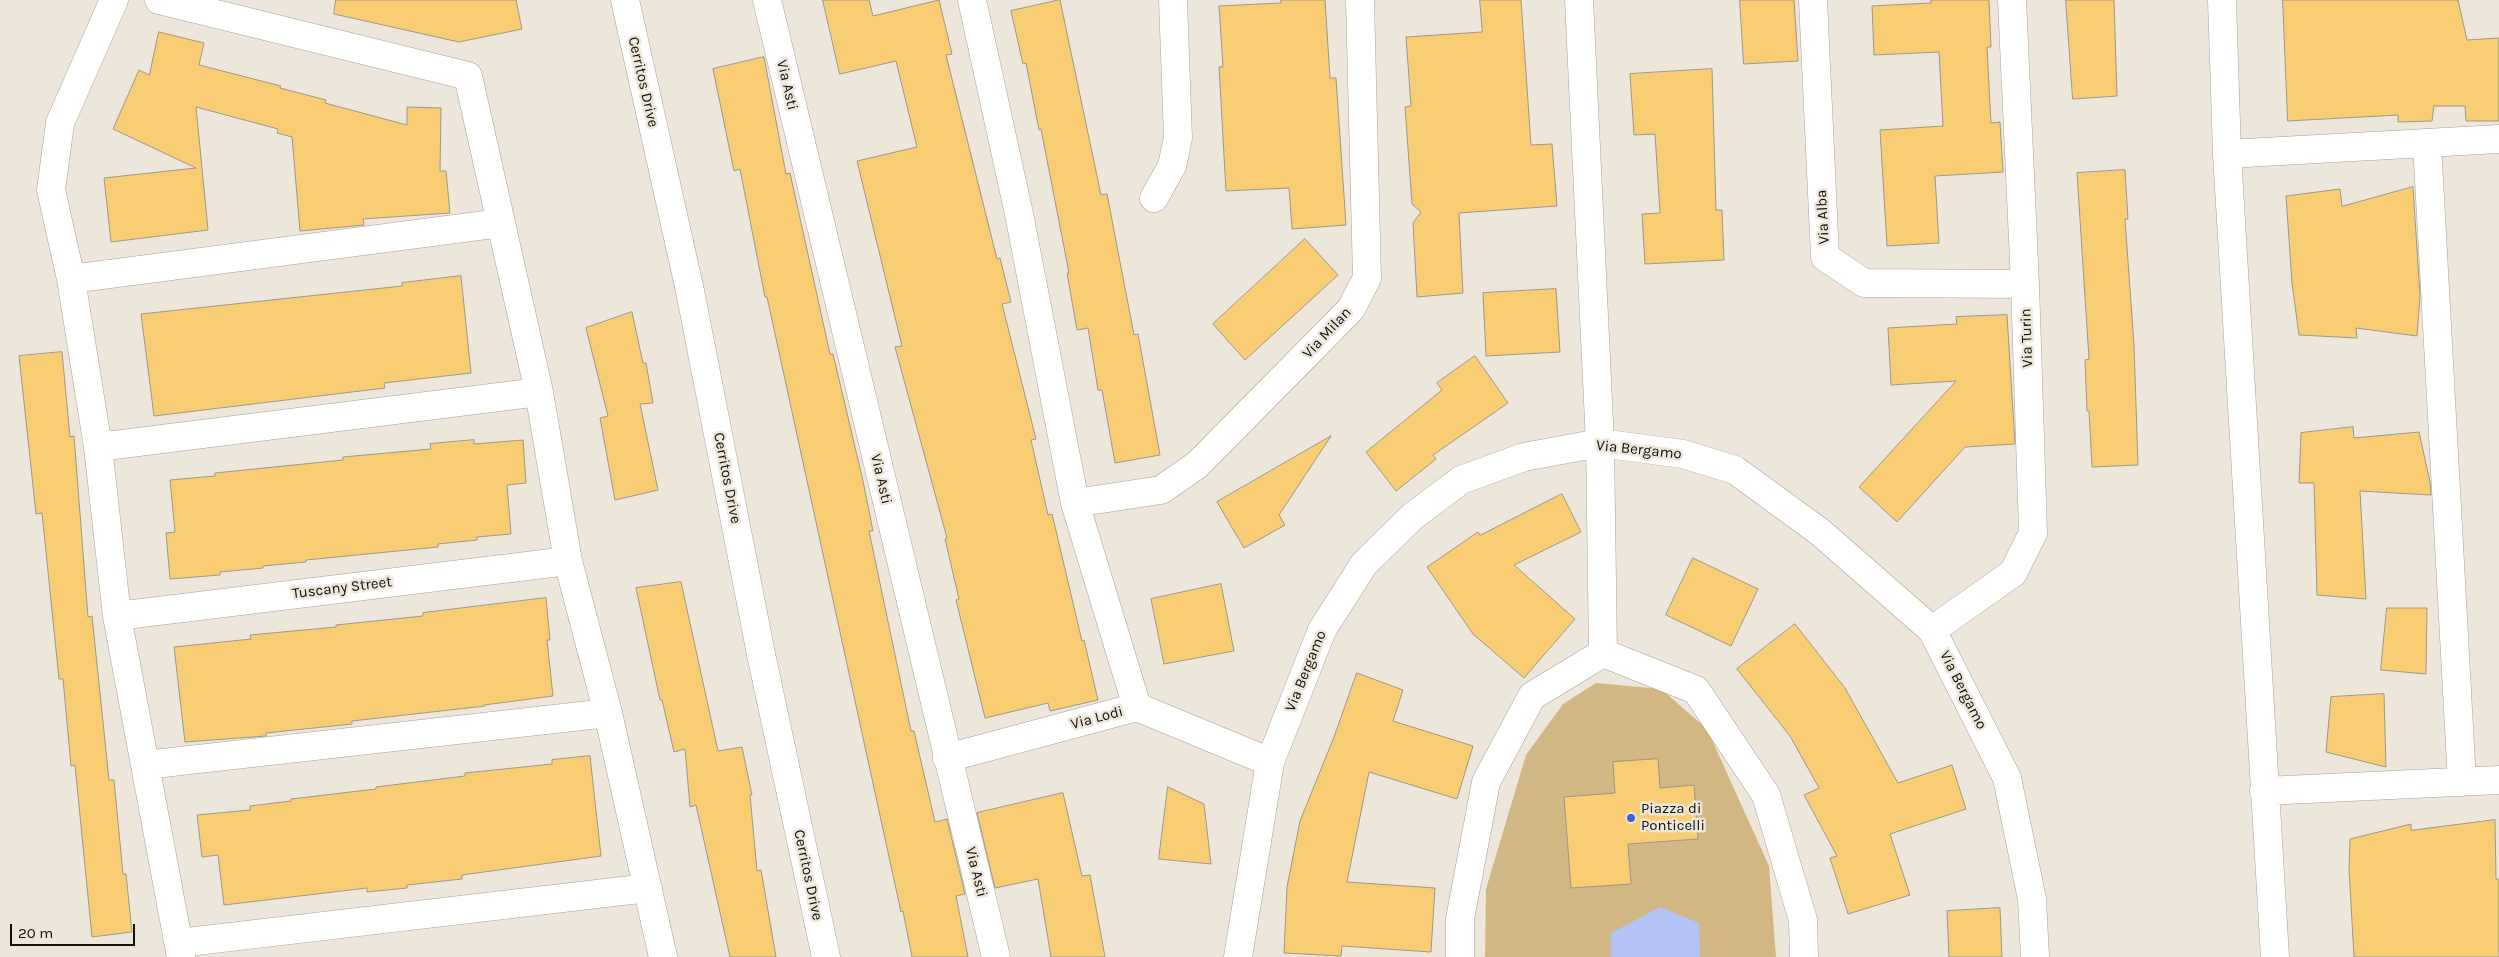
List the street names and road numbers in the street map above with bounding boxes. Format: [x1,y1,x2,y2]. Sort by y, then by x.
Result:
street label: Cerritos Drive [624,35,662,129]
street label: Via Asti [772,58,802,112]
street label: Via Alba [1813,189,1833,245]
street label: Via Milan [1299,304,1355,362]
street label: Via Turin [2017,308,2037,368]
street label: Cerritos Drive [709,431,745,525]
street label: Via Bergamo [1595,437,1683,463]
street label: Via Asti [866,452,896,506]
street label: Tuscany Street [291,573,393,603]
street label: Via Bergamo [1282,628,1330,714]
street label: Via Bergamo [1935,648,1991,732]
street label: Via Lodi [1069,702,1125,734]
street label: Cerritos Drive [790,828,826,922]
street label: Via Asti [961,845,991,899]

